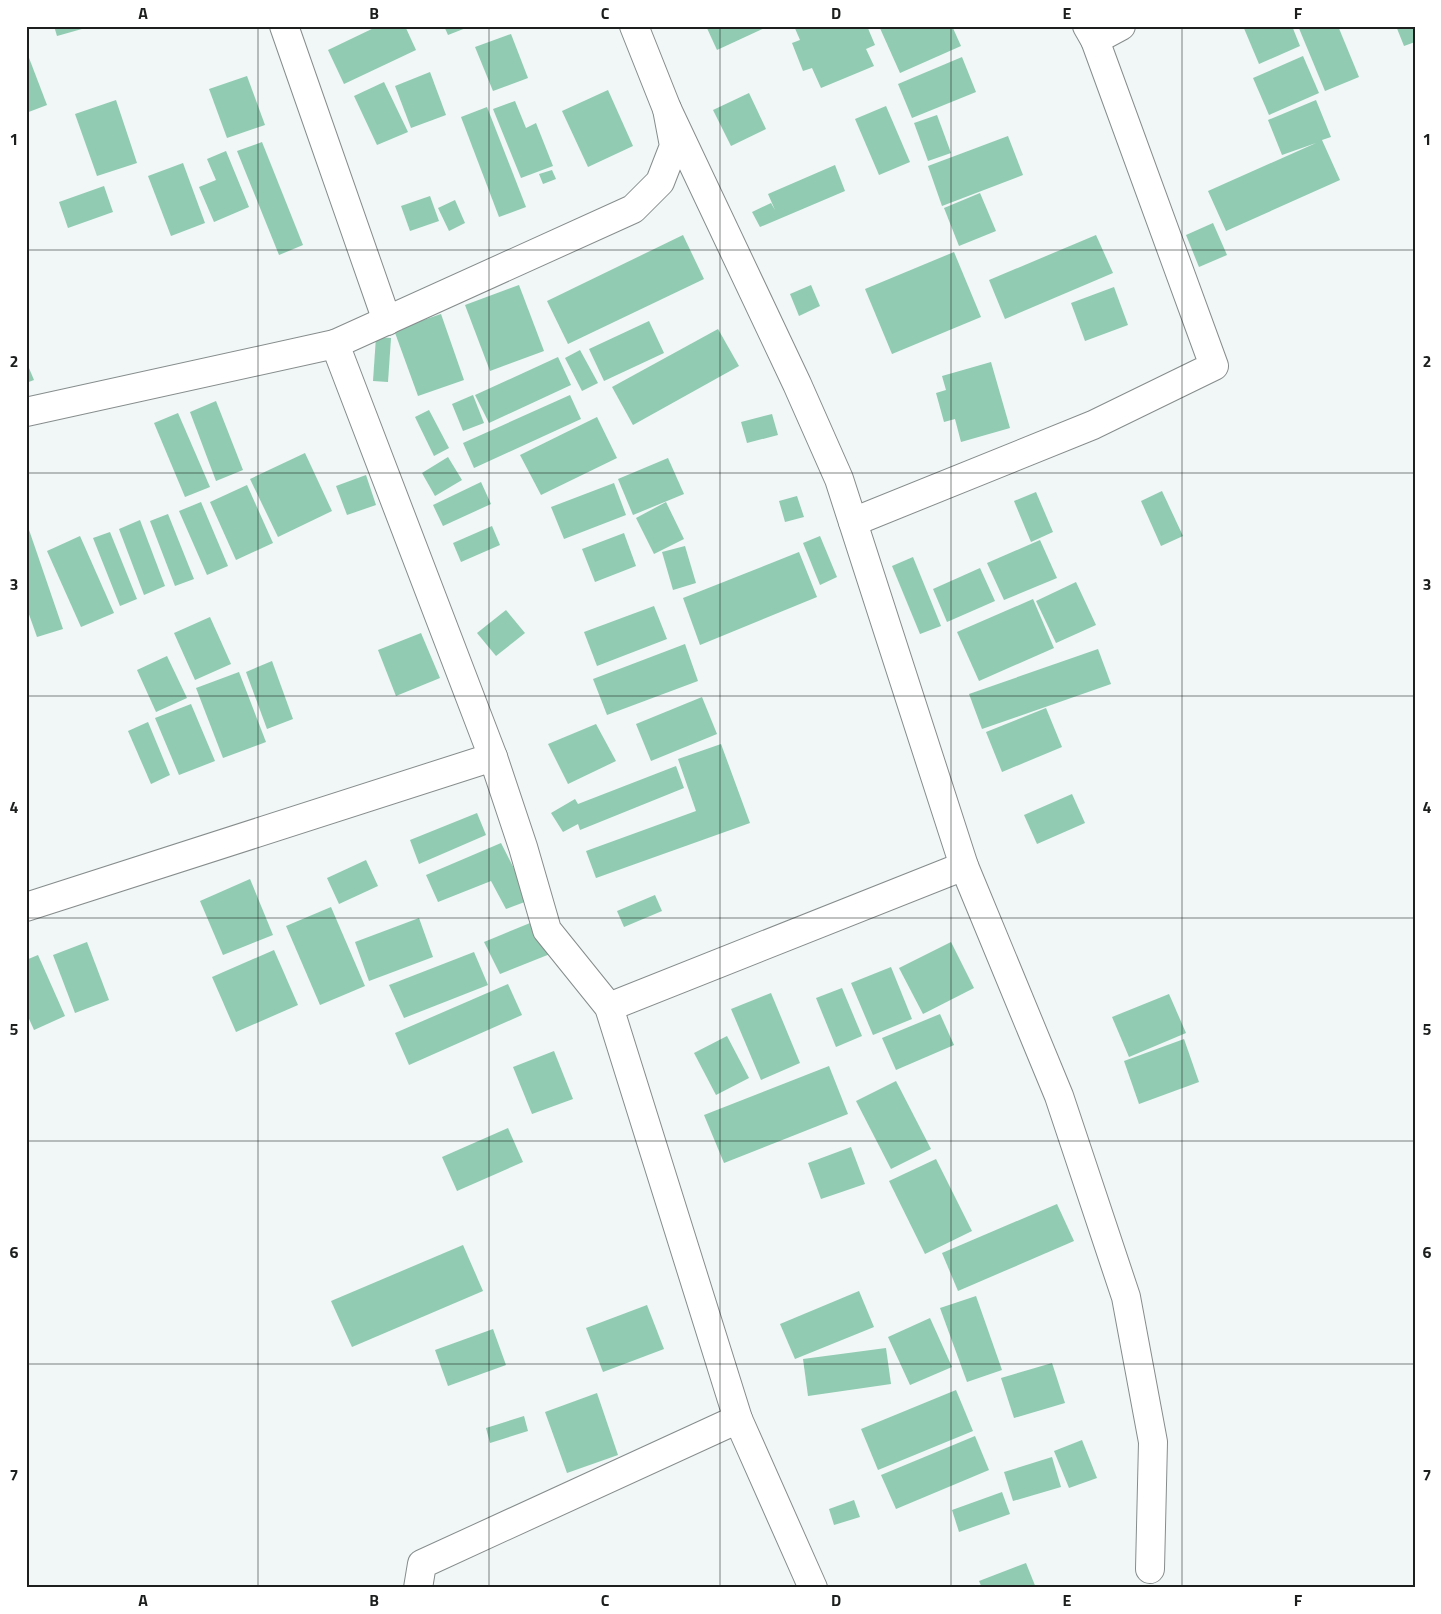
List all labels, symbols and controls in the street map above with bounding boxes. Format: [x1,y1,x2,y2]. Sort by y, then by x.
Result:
text: A [138,1,148,25]
text: B [369,1,379,25]
text: C [601,1,610,25]
text: D [831,1,841,25]
text: E [1063,1,1072,25]
text: F [1294,1,1303,25]
text: 1 [10,127,18,151]
text: 1 [1423,127,1431,151]
text: 2 [10,349,18,373]
text: 2 [1423,349,1431,373]
text: 3 [10,572,18,596]
text: 3 [1423,572,1431,596]
text: 4 [10,795,19,819]
text: 4 [1423,795,1432,819]
text: 5 [10,1017,19,1041]
text: 5 [1423,1017,1432,1041]
text: 6 [10,1240,19,1264]
text: 6 [1423,1240,1432,1264]
text: 7 [10,1463,18,1487]
text: 7 [1423,1463,1431,1487]
text: A [138,1588,148,1612]
text: B [369,1588,379,1612]
text: C [601,1588,610,1612]
text: D [831,1588,841,1612]
text: E [1063,1588,1072,1612]
text: F [1294,1588,1303,1612]

